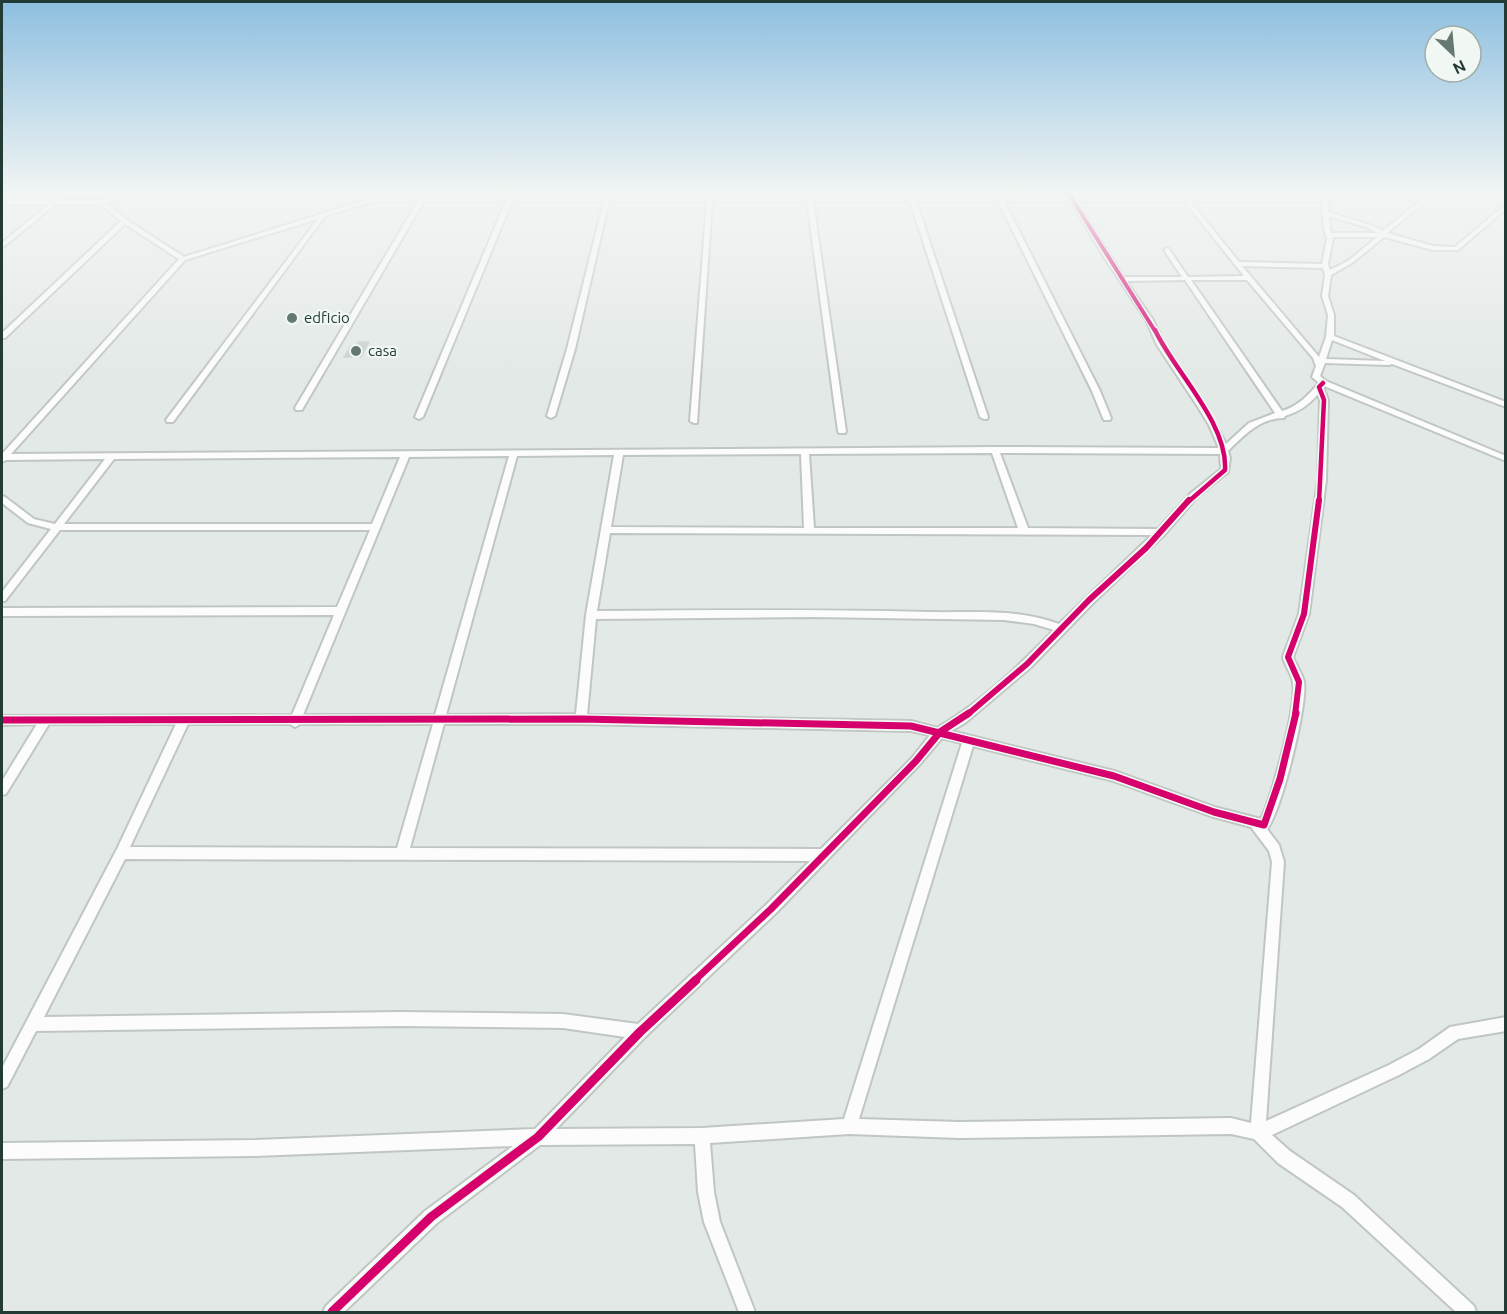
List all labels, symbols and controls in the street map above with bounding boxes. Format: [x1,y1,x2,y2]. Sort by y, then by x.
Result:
north arrow [1423,24,1483,84]
text: N [1450,57,1469,78]
place label: edficio [304,309,350,326]
marker: edficio [285,311,299,325]
place label: casa [368,342,397,359]
marker: casa [349,344,363,358]

